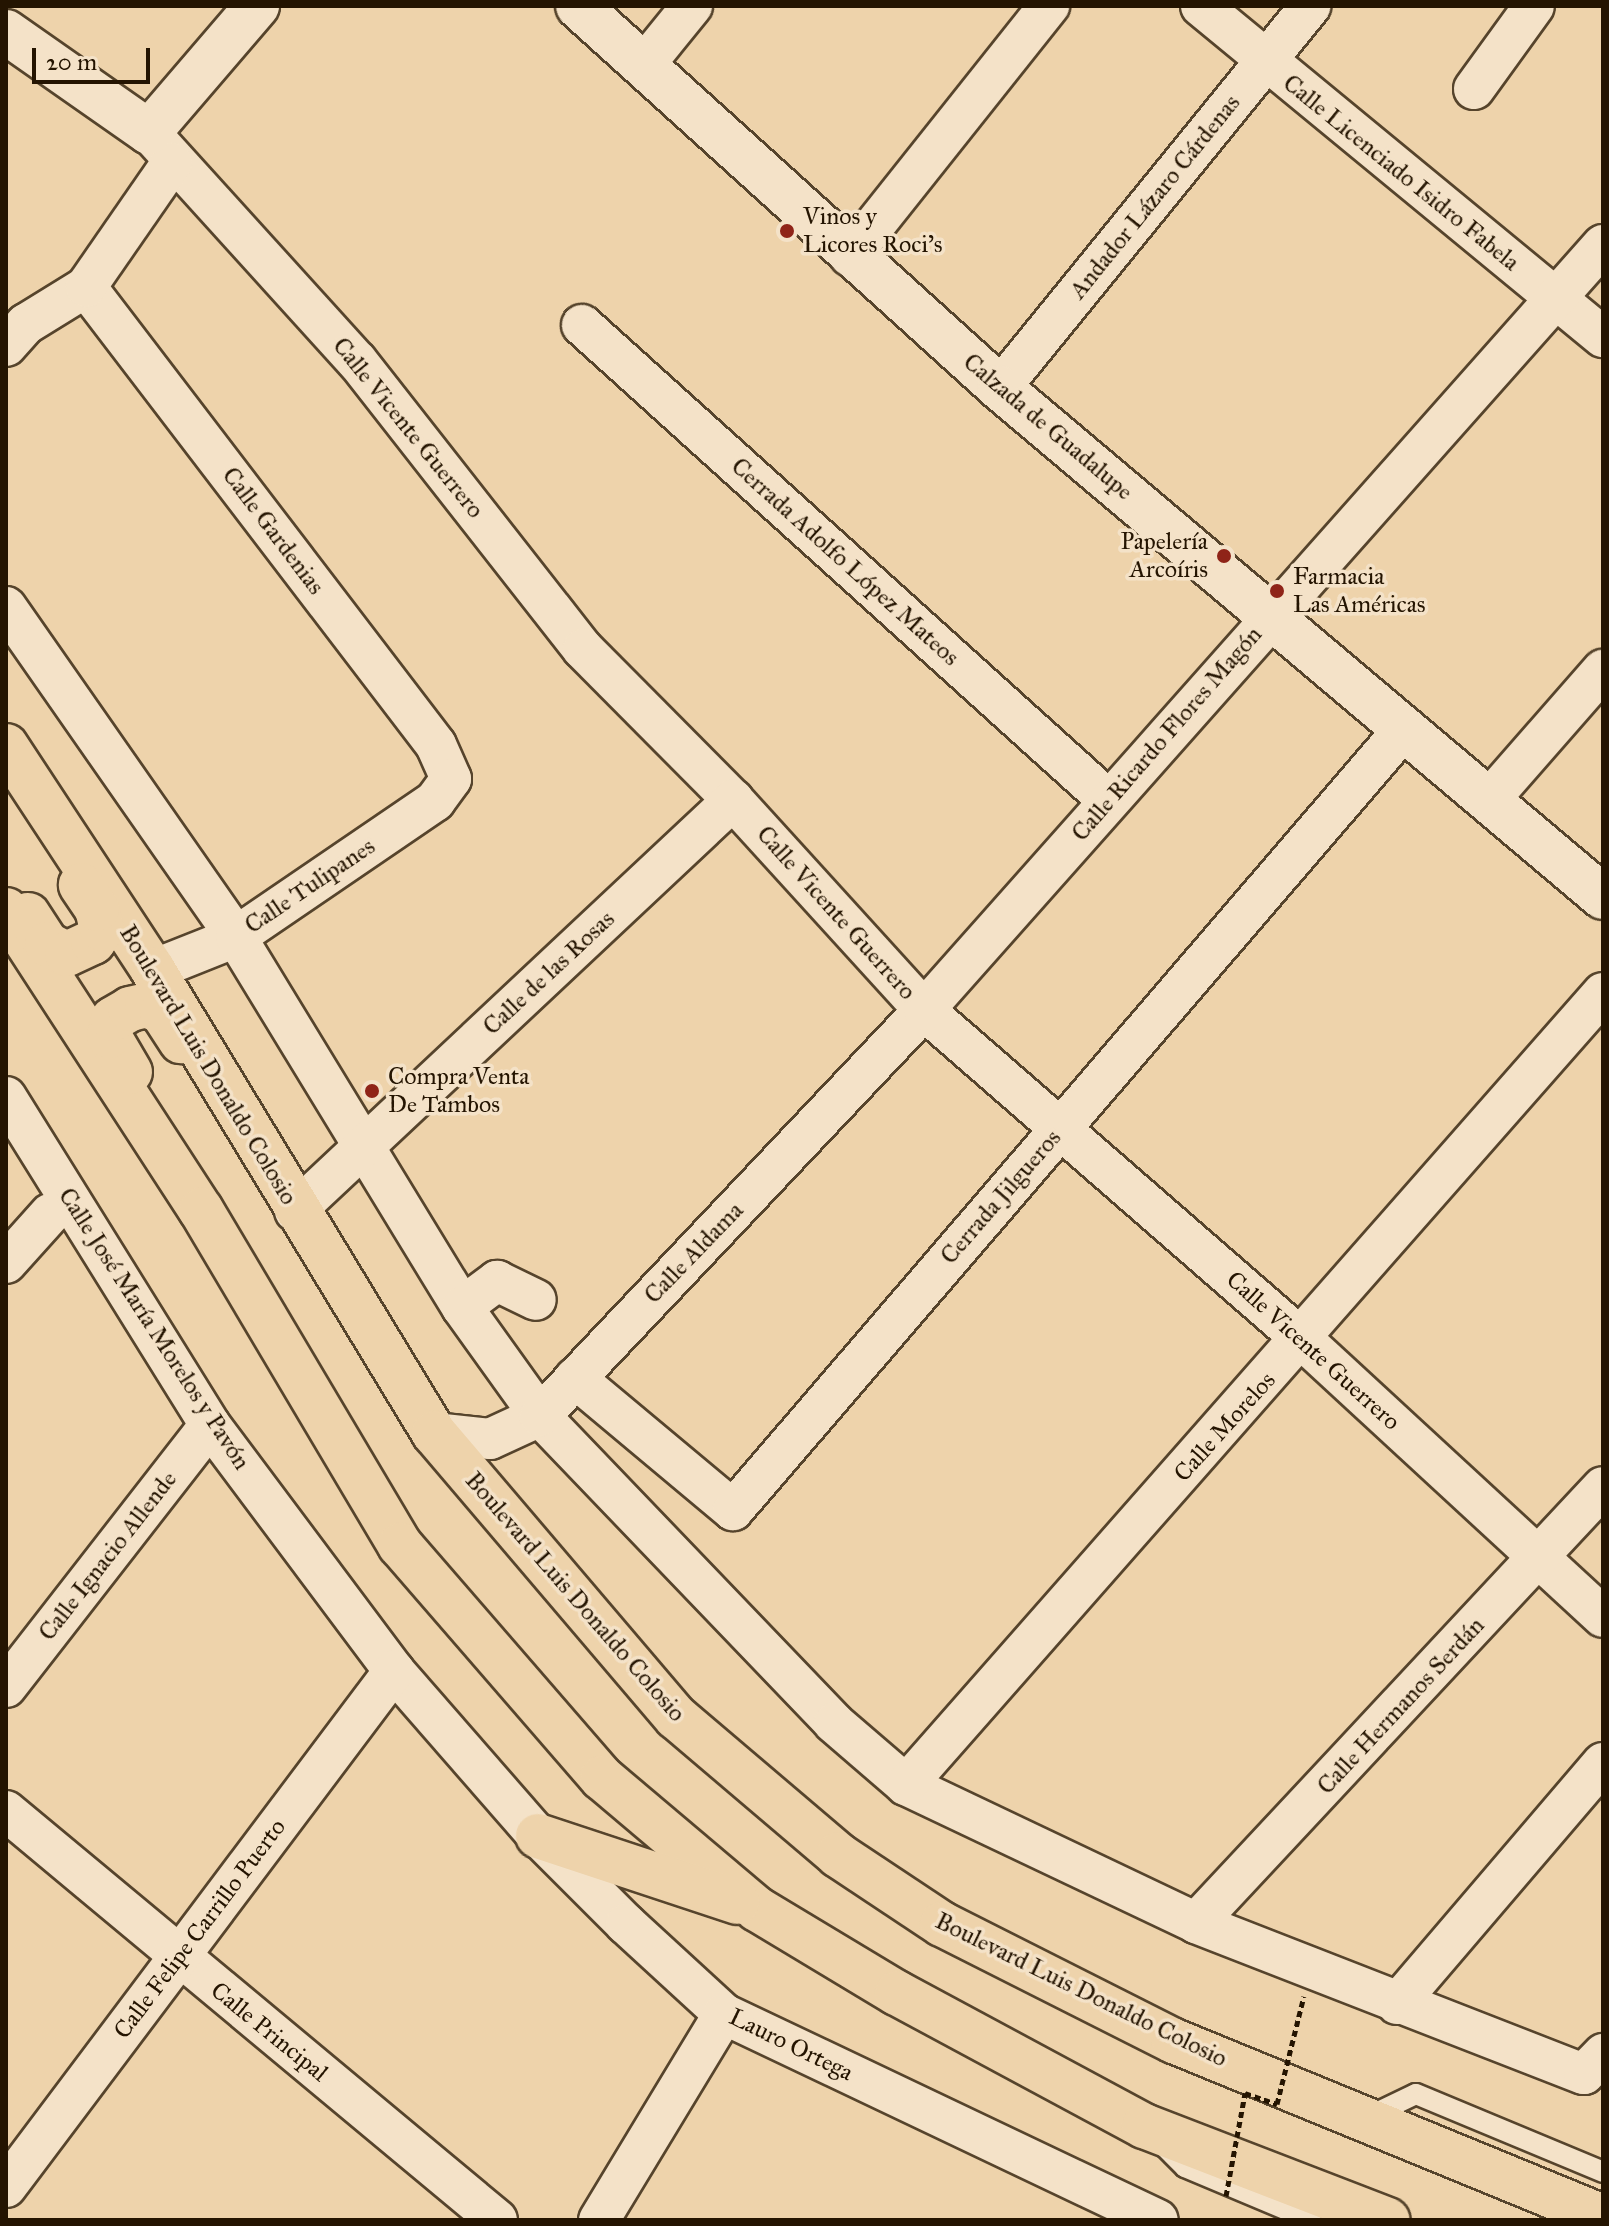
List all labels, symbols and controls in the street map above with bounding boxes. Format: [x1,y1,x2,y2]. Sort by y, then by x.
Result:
scale bar [36,32,154,82]
text: 20 m [46,47,97,77]
street label: Calle Licenciado Isidro Fabela [1277,69,1525,277]
street label: Andador Lázaro Cárdenas [1064,89,1246,305]
place label: Vinos y Licores Roci's [803,203,943,259]
marker: Vinos y Licores Roci's [778,222,796,240]
street label: Calle Vicente Guerrero [326,332,490,524]
street label: Calzada de Guadalupe [957,348,1139,506]
street label: Cerrada Adolfo López Mateos [725,452,965,672]
street label: Calle Gardenias [216,462,330,600]
place label: Papelería Arcoíris [1120,528,1208,584]
marker: Papelería Arcoíris [1215,547,1233,565]
place label: Farmacia Las Américas [1293,563,1426,619]
marker: Farmacia Las Américas [1268,582,1286,600]
street label: Calle Ricardo Flores Magón [1066,621,1268,847]
street label: Calle Vicente Guerrero [750,820,922,1006]
street label: Calle Tulipanes [240,832,380,940]
street label: Calle de las Rosas [477,905,621,1041]
street label: Boulevard Luis Donaldo Colosio [113,920,303,1210]
place label: Compra Venta De Tambos [388,1063,529,1119]
marker: Compra Venta De Tambos [363,1082,381,1100]
street label: Cerrada Jilgueros [935,1124,1067,1270]
street label: Calle José María Morelos y Pavón [52,1183,256,1475]
street label: Calle Aldama [639,1196,749,1310]
street label: Calle Vicente Guerrero [1220,1265,1406,1437]
street label: Calle Morelos [1168,1366,1282,1488]
street label: Calle Ignacio Allende [33,1466,183,1646]
street label: Boulevard Luis Donaldo Colosio [459,1466,691,1728]
street label: Calle Hermanos Serdán [1312,1612,1490,1800]
street label: Calle Felipe Carrillo Puerto [108,1813,292,2045]
street label: Boulevard Luis Donaldo Colosio [930,1907,1232,2073]
street label: Calle Principal [205,1976,333,2088]
street label: Lauro Ortega [724,2003,858,2087]

